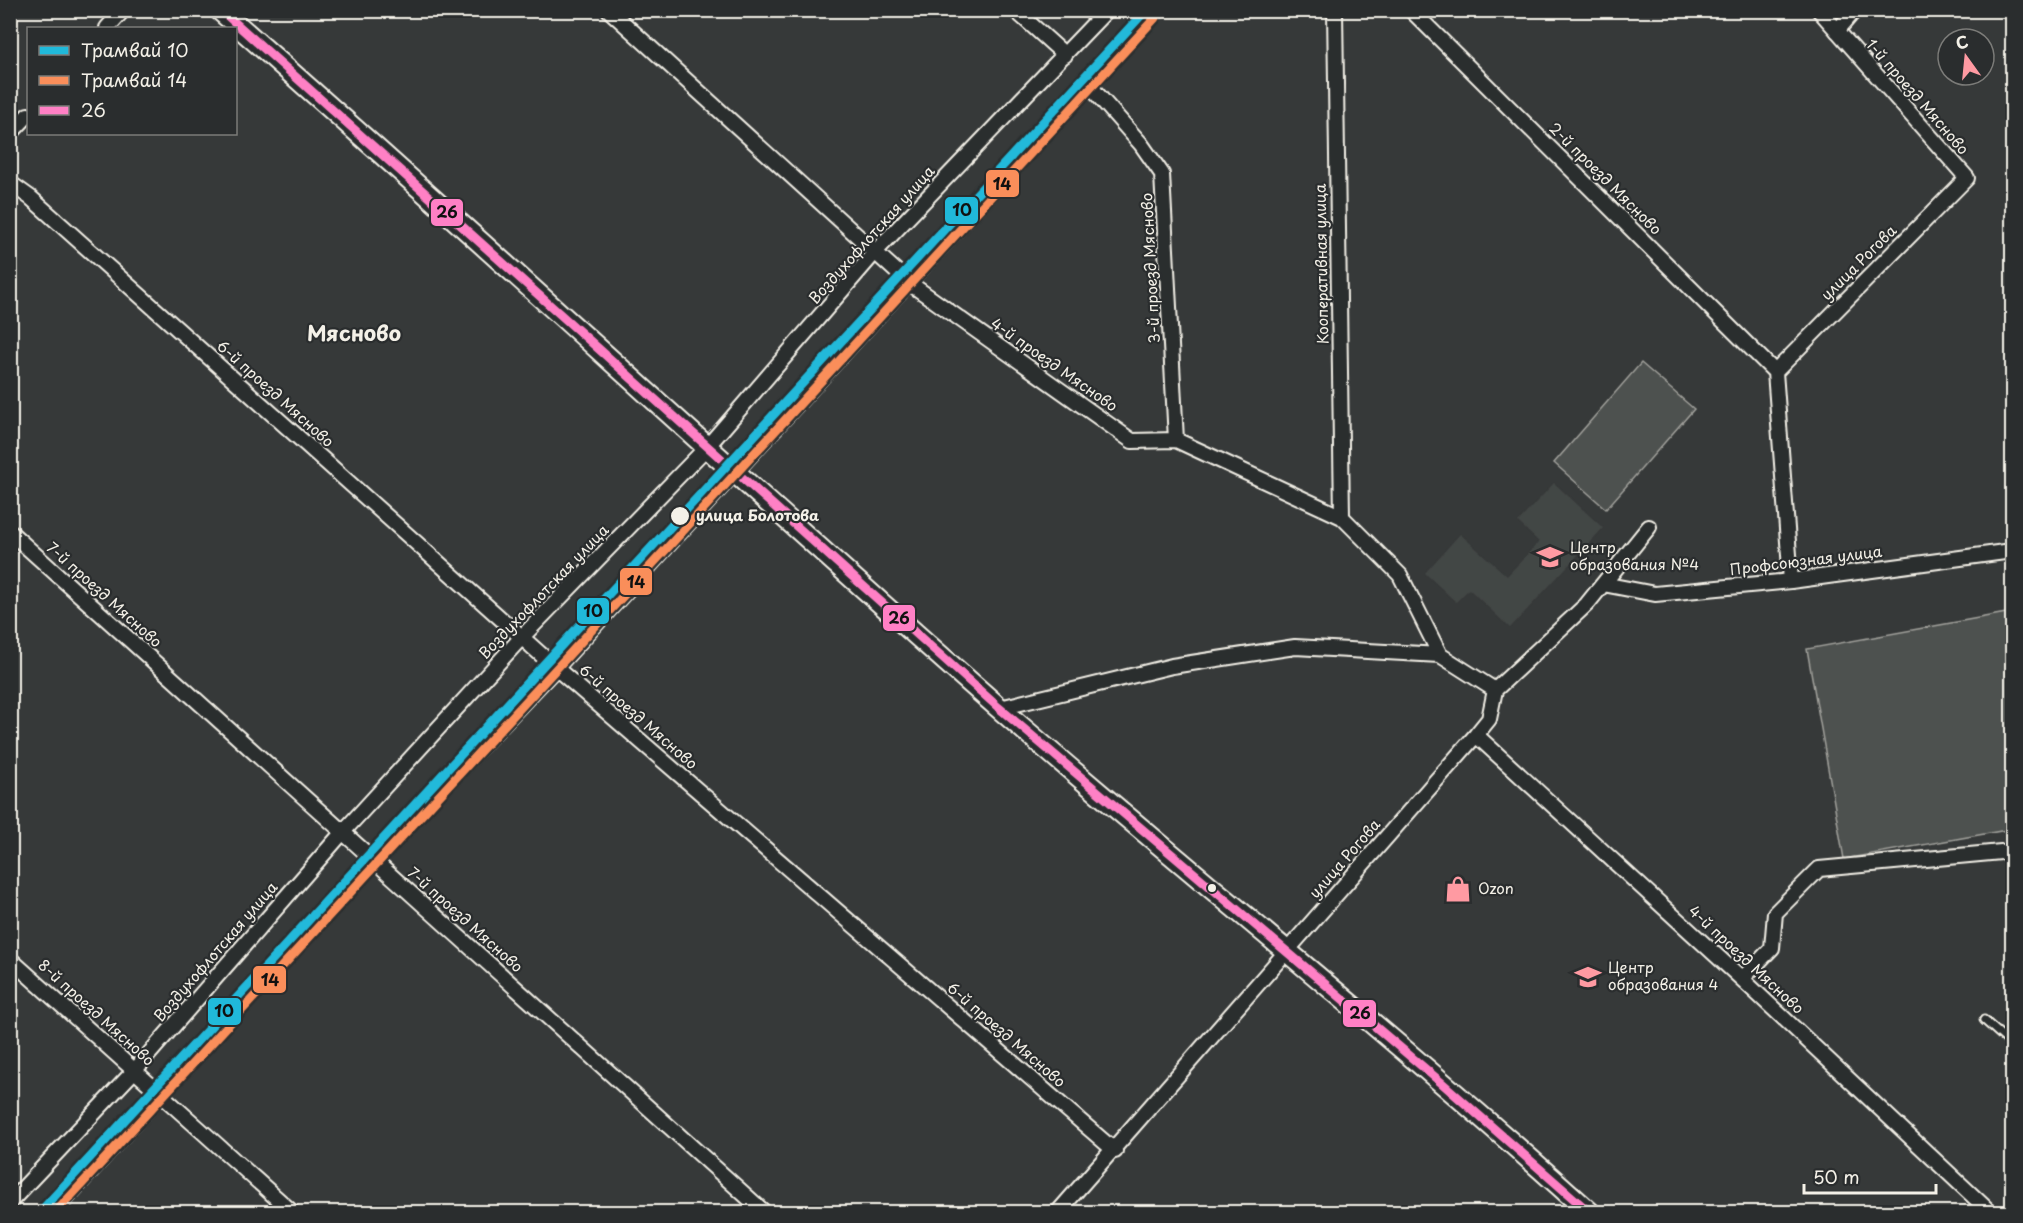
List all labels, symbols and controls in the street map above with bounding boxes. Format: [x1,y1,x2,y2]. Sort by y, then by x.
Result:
legend [27,27,237,135]
north arrow [1936,27,1996,87]
text: С [1953,28,1971,55]
street label: 1-й проезд Мясново [1861,33,1975,159]
text: Трамвай 10 [81,36,188,63]
text: Трамвай 14 [81,66,187,93]
text: 26 [81,96,106,123]
street label: 2-й проезд Мясново [1545,116,1668,239]
street label: Воздухофлотская улица [802,159,940,308]
line badge: 14 [985,169,1020,198]
text: 14 [993,171,1011,195]
street label: Кооперативная улица [1308,183,1333,345]
street label: 3-й проезд Мясново [1134,192,1165,344]
line badge: 10 [944,196,979,225]
text: 10 [952,197,972,221]
line badge: 26 [430,198,464,227]
text: 26 [436,199,458,223]
street label: улица Рогова [1815,218,1901,305]
street label: 4-й проезд Мясново [987,311,1123,416]
district label: Мясново [307,316,401,348]
street label: 6-й проезд Мясново [212,334,340,452]
place label: улица Болотова [696,503,819,526]
marker: улица Болотова [669,505,691,527]
street label: Воздухофлотская улица [472,518,614,663]
place label: Центр образования №4 [1570,535,1699,575]
street label: 7-й проезд Мясново [42,536,168,652]
street label: Профсоюзная улица [1728,539,1884,580]
school or university icon: Центр образования №4 [1535,542,1565,572]
line badge: 14 [619,567,653,596]
text: 14 [627,569,645,593]
line badge: 10 [576,597,610,625]
text: 10 [583,598,603,622]
line badge: 26 [882,604,916,632]
text: 26 [888,605,910,629]
street label: 6-й проезд Мясново [574,658,704,774]
street label: улица Рогова [1303,813,1385,903]
street label: 7-й проезд Мясново [403,861,529,977]
shop icon: Ozon [1443,874,1473,904]
street label: Воздухофлотская улица [147,875,283,1026]
place label: Ozon [1478,876,1514,899]
unlabelled marker [1206,882,1218,894]
street label: 4-й проезд Мясново [1684,899,1810,1019]
street label: 8-й проезд Мясново [34,953,160,1071]
place label: Центр образования 4 [1608,955,1719,995]
school or university icon: Центр образования 4 [1573,962,1603,992]
line badge: 14 [252,965,287,994]
text: 14 [261,967,279,991]
street label: 6-й проезд Мясново [942,976,1072,1092]
line badge: 10 [207,997,242,1026]
text: 10 [214,998,234,1022]
line badge: 26 [1342,999,1377,1028]
text: 26 [1349,1000,1371,1024]
scale bar [1804,1157,1936,1195]
text: 50 m [1813,1163,1860,1190]

